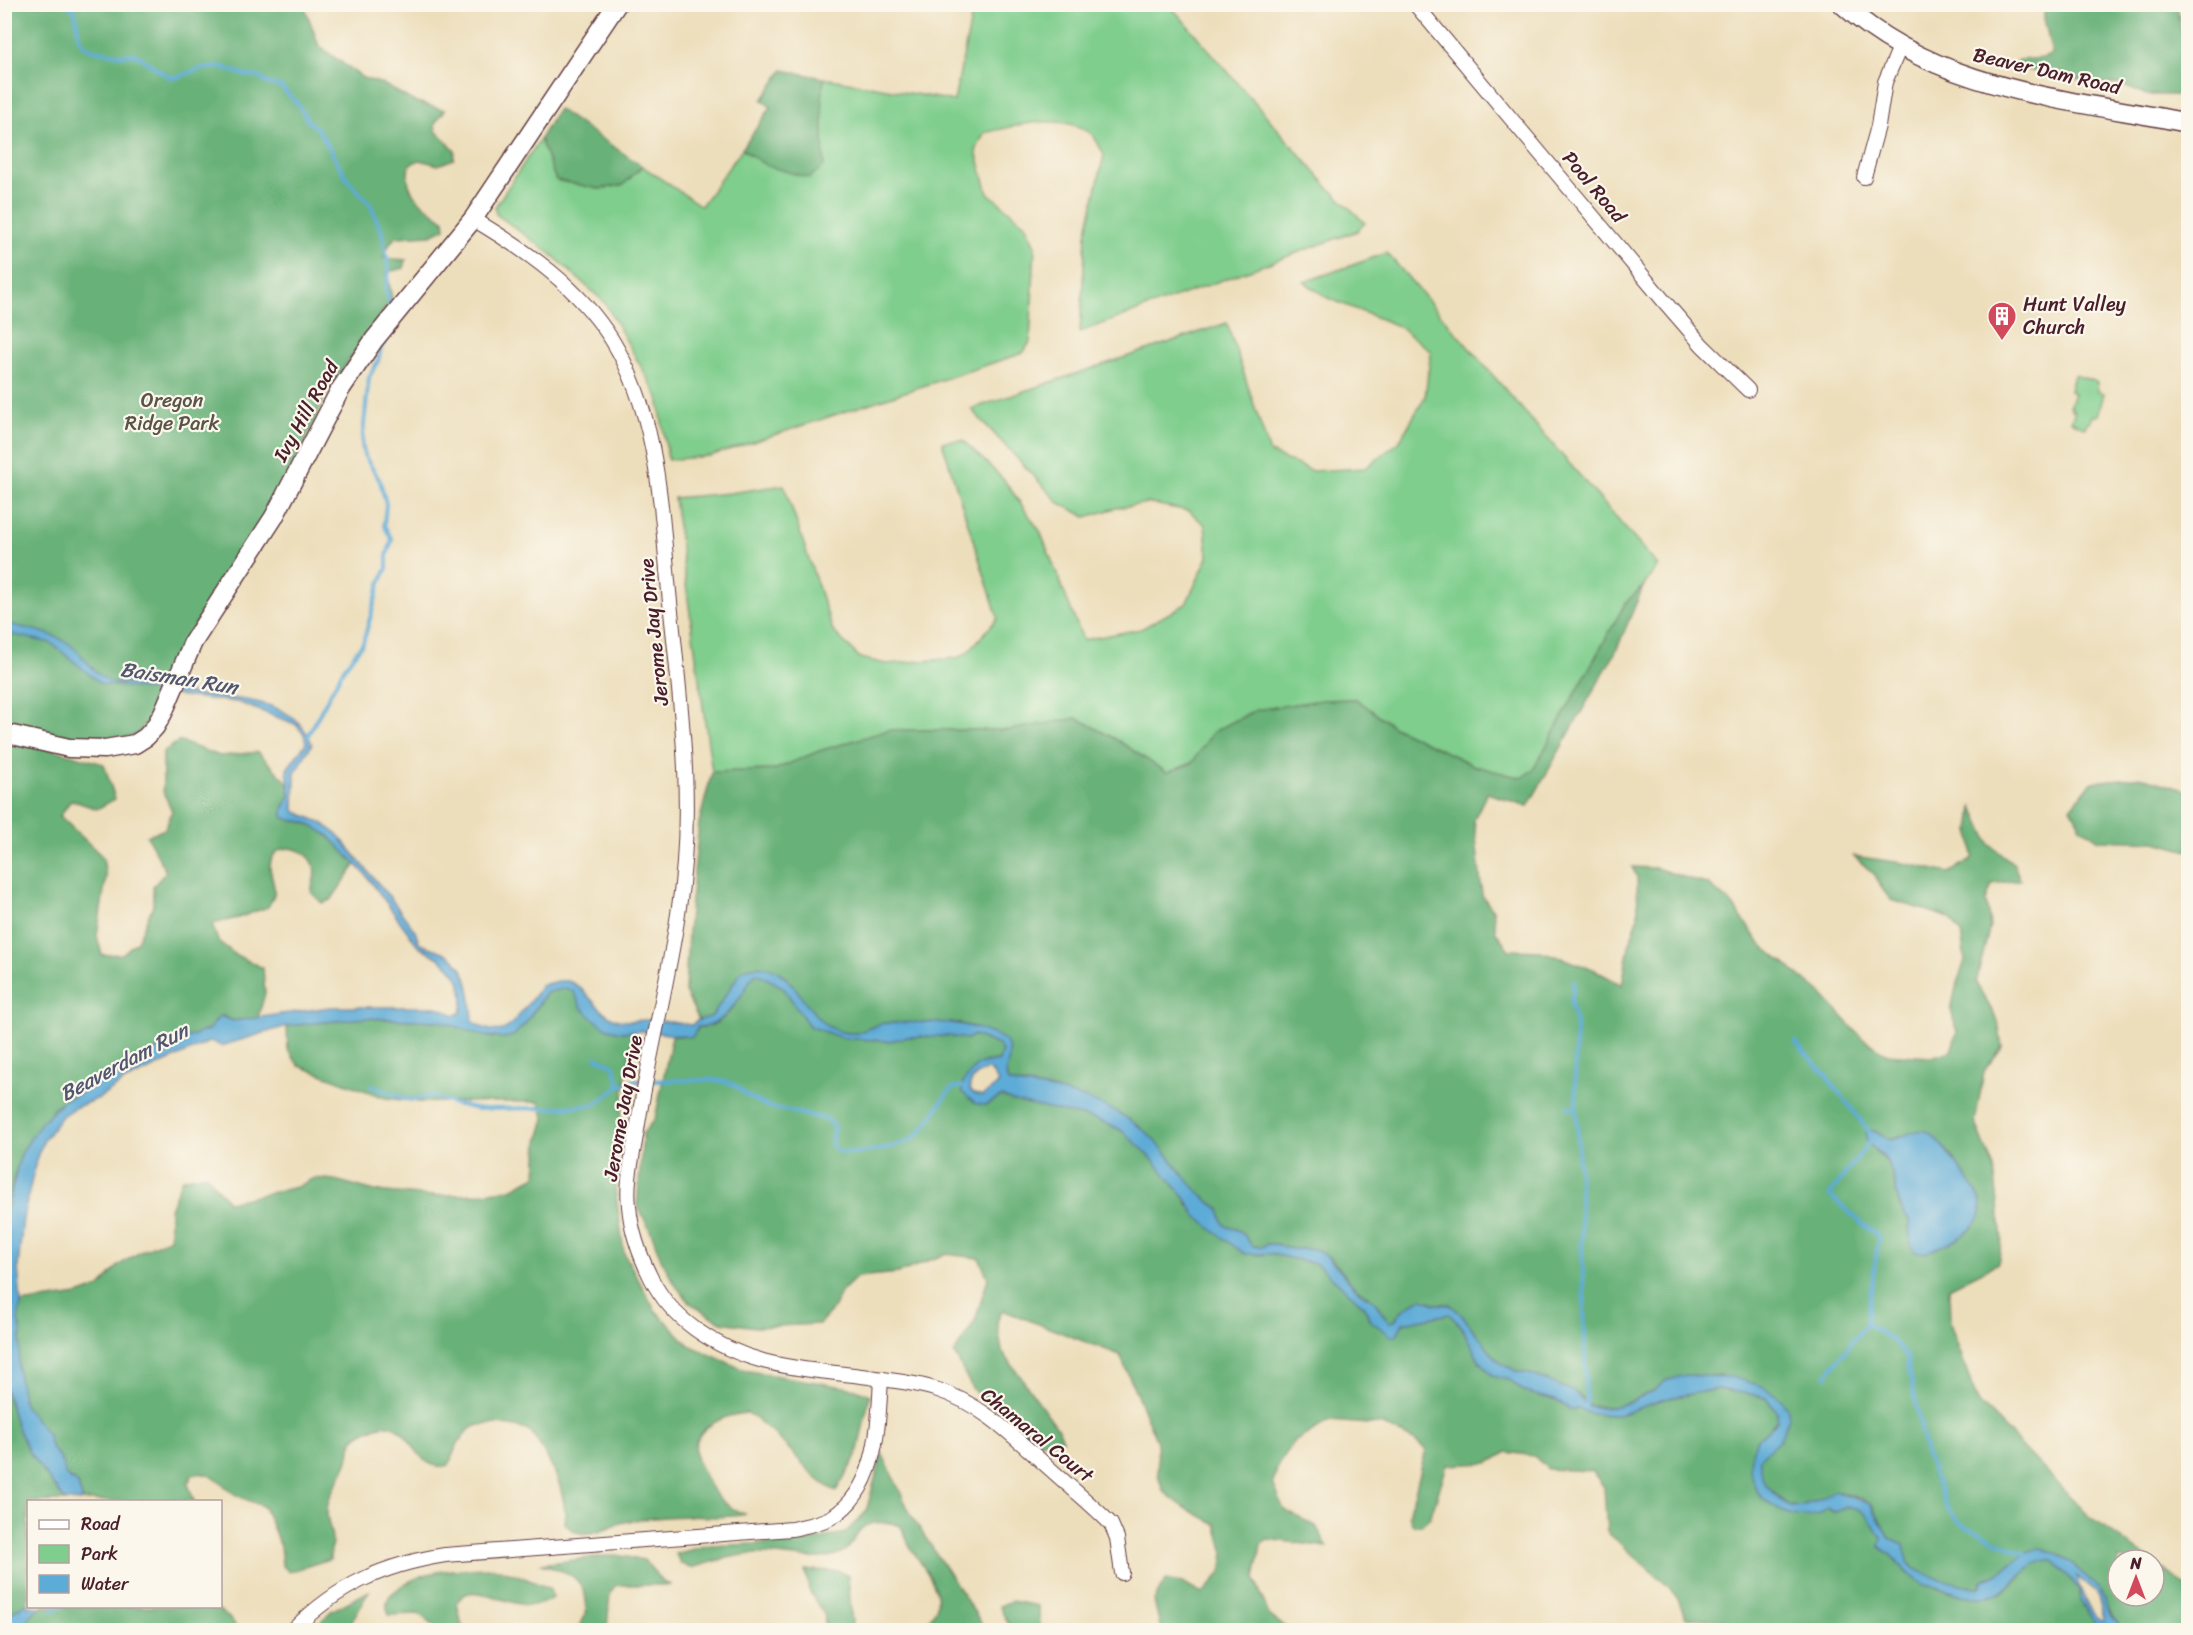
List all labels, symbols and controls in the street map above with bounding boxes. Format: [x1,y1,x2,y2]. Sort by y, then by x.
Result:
street label: Beaver Dam Road [1970,37,2126,105]
street label: Pool Road [1553,143,1636,232]
place label: Hunt Valley Church [2023,287,2127,345]
building icon: Hunt Valley Church [1986,300,2018,342]
street label: Ivy Hill Road [263,352,349,469]
park label: Oregon Ridge Park [125,383,220,441]
street label: Jerome Jay Drive [629,556,679,708]
water label: Baisman Run [118,650,243,706]
water label: Beaverdam Run [53,1011,198,1112]
street label: Jerome Jay Drive [593,1032,653,1185]
street label: Chamaral Court [973,1378,1102,1492]
legend [27,1500,222,1608]
text: Road [81,1508,121,1540]
text: Park [81,1538,118,1570]
north arrow [2106,1548,2166,1608]
text: N [2129,1549,2142,1578]
text: Water [81,1568,130,1600]

